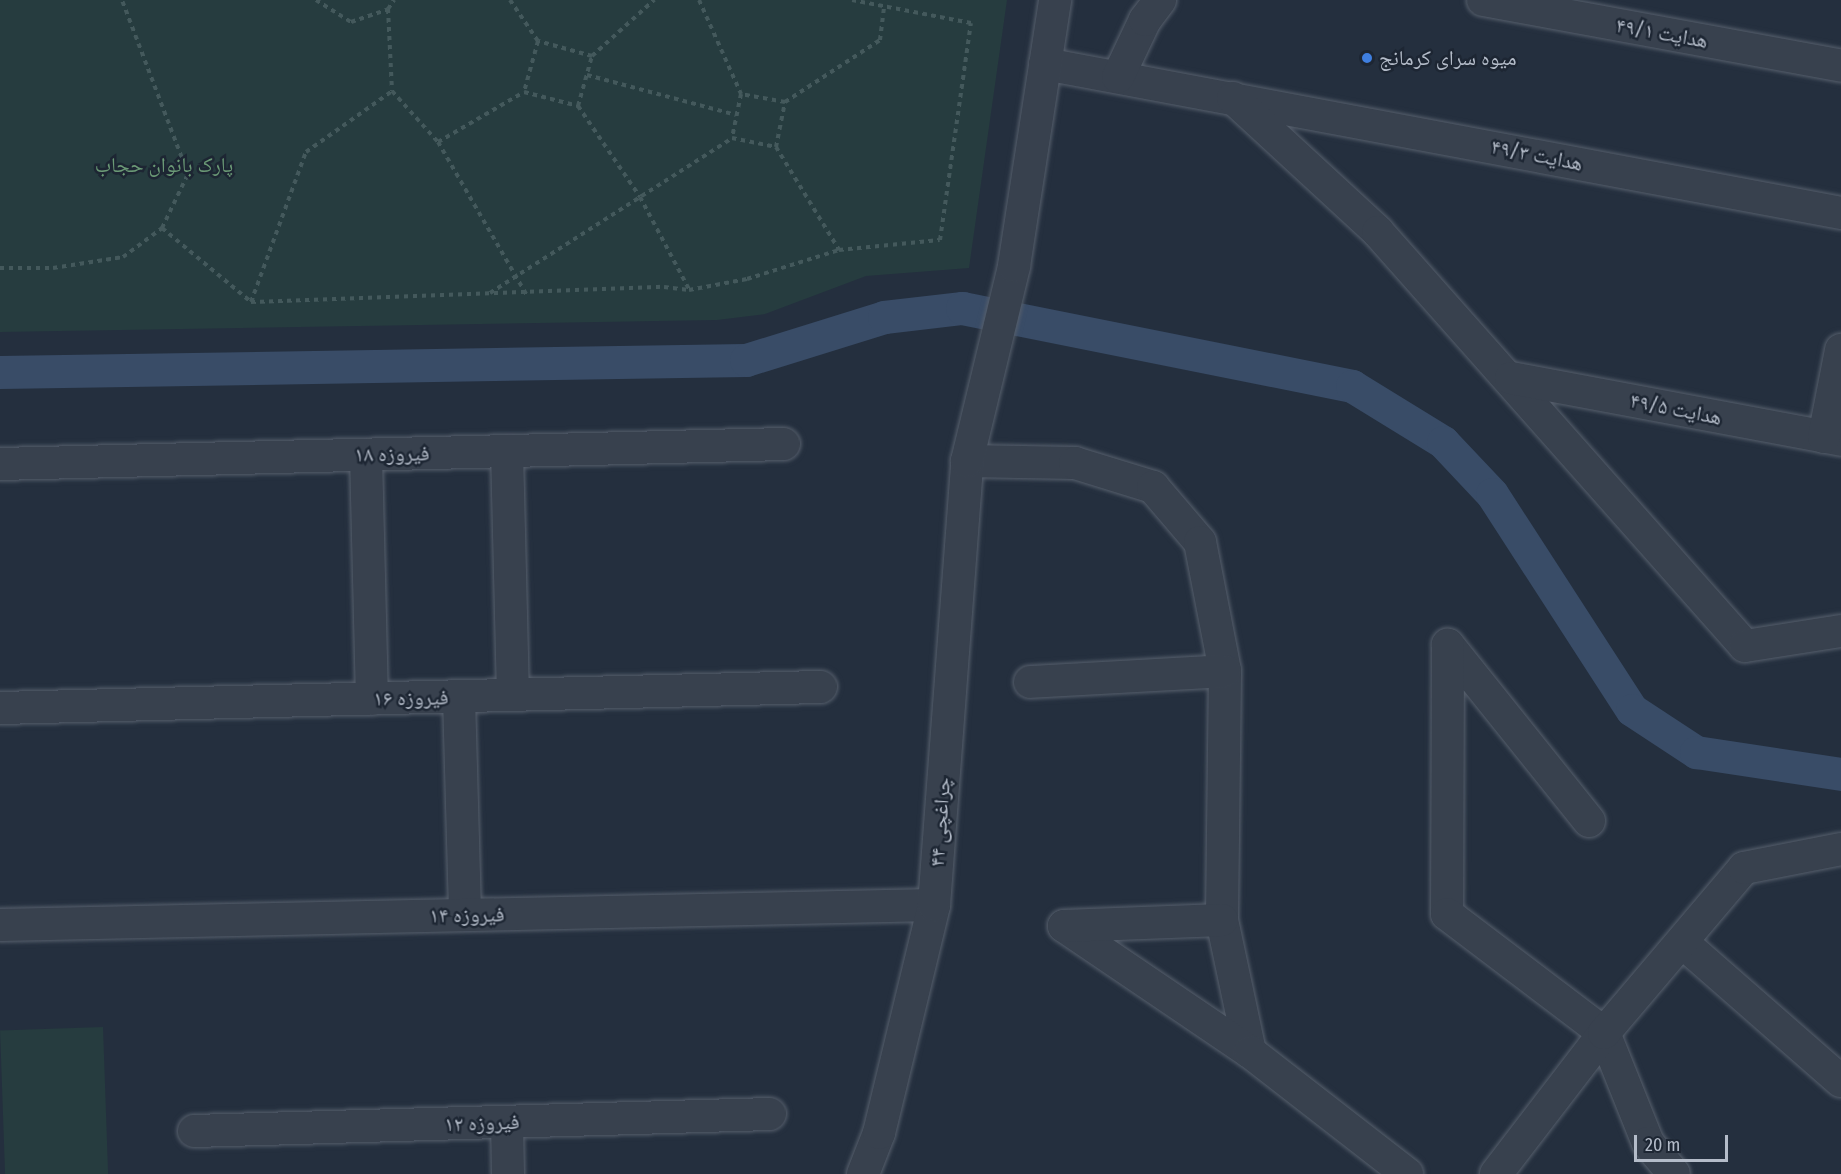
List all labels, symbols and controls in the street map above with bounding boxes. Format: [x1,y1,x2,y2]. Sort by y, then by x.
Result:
street label: هدایت ۴۹/۱ [1614,13,1710,53]
place label: میوه سرای کرمانج [1379,45,1517,71]
marker: میوه سرای کرمانج [1360,51,1374,65]
street label: هدایت ۴۹/۳ [1489,134,1585,176]
park label: پارک بانوان حجاب [95,152,233,178]
street label: هدایت ۴۹/۵ [1628,388,1724,430]
street label: فیروزه ۱۸ [354,441,430,467]
street label: فیروزه ۱۶ [373,685,449,711]
street label: چراغچی ۴۴ [924,776,956,868]
street label: فیروزه ۱۴ [429,902,505,928]
street label: فیروزه ۱۲ [444,1109,520,1137]
scale bar [1637,1123,1732,1161]
text: 20 m [1645,1134,1680,1156]

